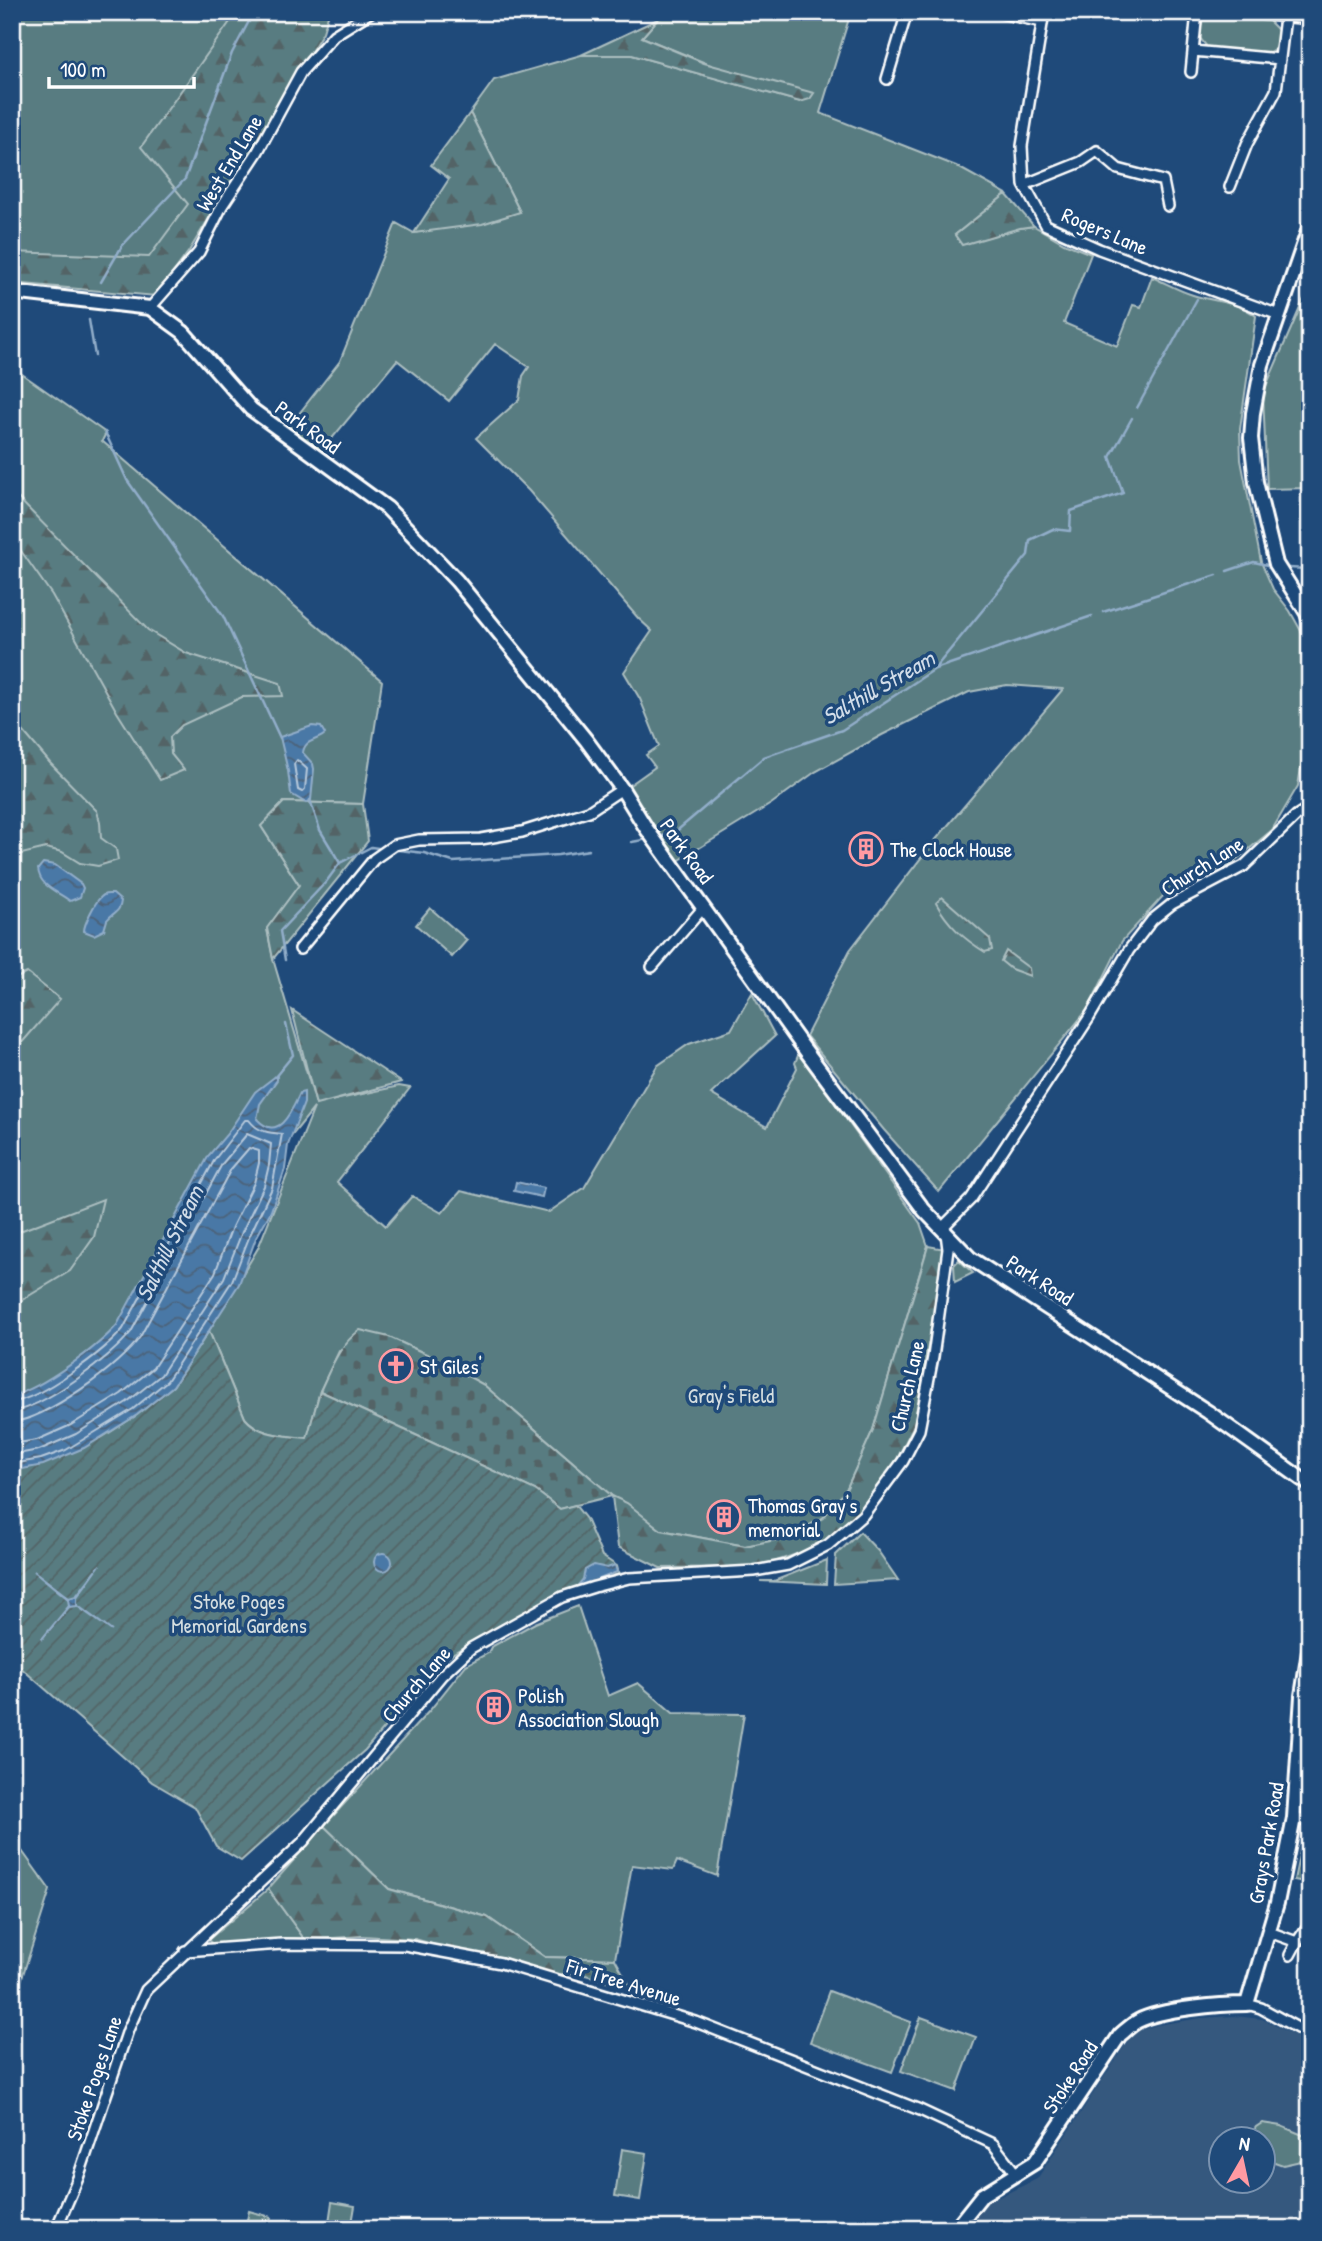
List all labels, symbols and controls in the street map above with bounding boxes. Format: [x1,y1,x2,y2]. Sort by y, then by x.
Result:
scale bar [49,46,194,90]
text: 100 m [60,55,106,84]
street label: West End Lane [189,110,269,216]
street label: Rogers Lane [1058,200,1152,262]
street label: Park Road [269,393,347,461]
water label: Salthill Stream [816,642,941,732]
street label: Park Road [653,812,721,890]
street label: Church Lane [1155,829,1249,903]
building icon: The Clock House [847,830,885,868]
place label: The Clock House [890,835,1012,864]
water label: Salthill Stream [128,1179,211,1306]
street label: Park Road [1001,1248,1079,1312]
street label: Church Lane [882,1338,932,1434]
church icon: St Giles' [377,1347,415,1385]
place label: St Giles' [420,1352,482,1381]
park label: Gray's Field [688,1381,774,1410]
place label: Thomas Gray's memorial [748,1491,857,1544]
building icon: Thomas Gray's memorial [705,1498,743,1536]
park label: Stoke Poges Memorial Gardens [171,1587,307,1640]
street label: Church Lane [375,1640,457,1728]
place label: Polish Association Slough [518,1681,659,1734]
building icon: Polish Association Slough [475,1688,513,1726]
street label: Grays Park Road [1241,1780,1291,1906]
street label: Fir Tree Avenue [562,1951,685,2013]
street label: Stoke Poges Lane [59,2012,129,2144]
street label: Stoke Road [1036,2035,1104,2119]
north arrow [1206,2126,1276,2196]
text: N [1238,2130,1252,2157]

